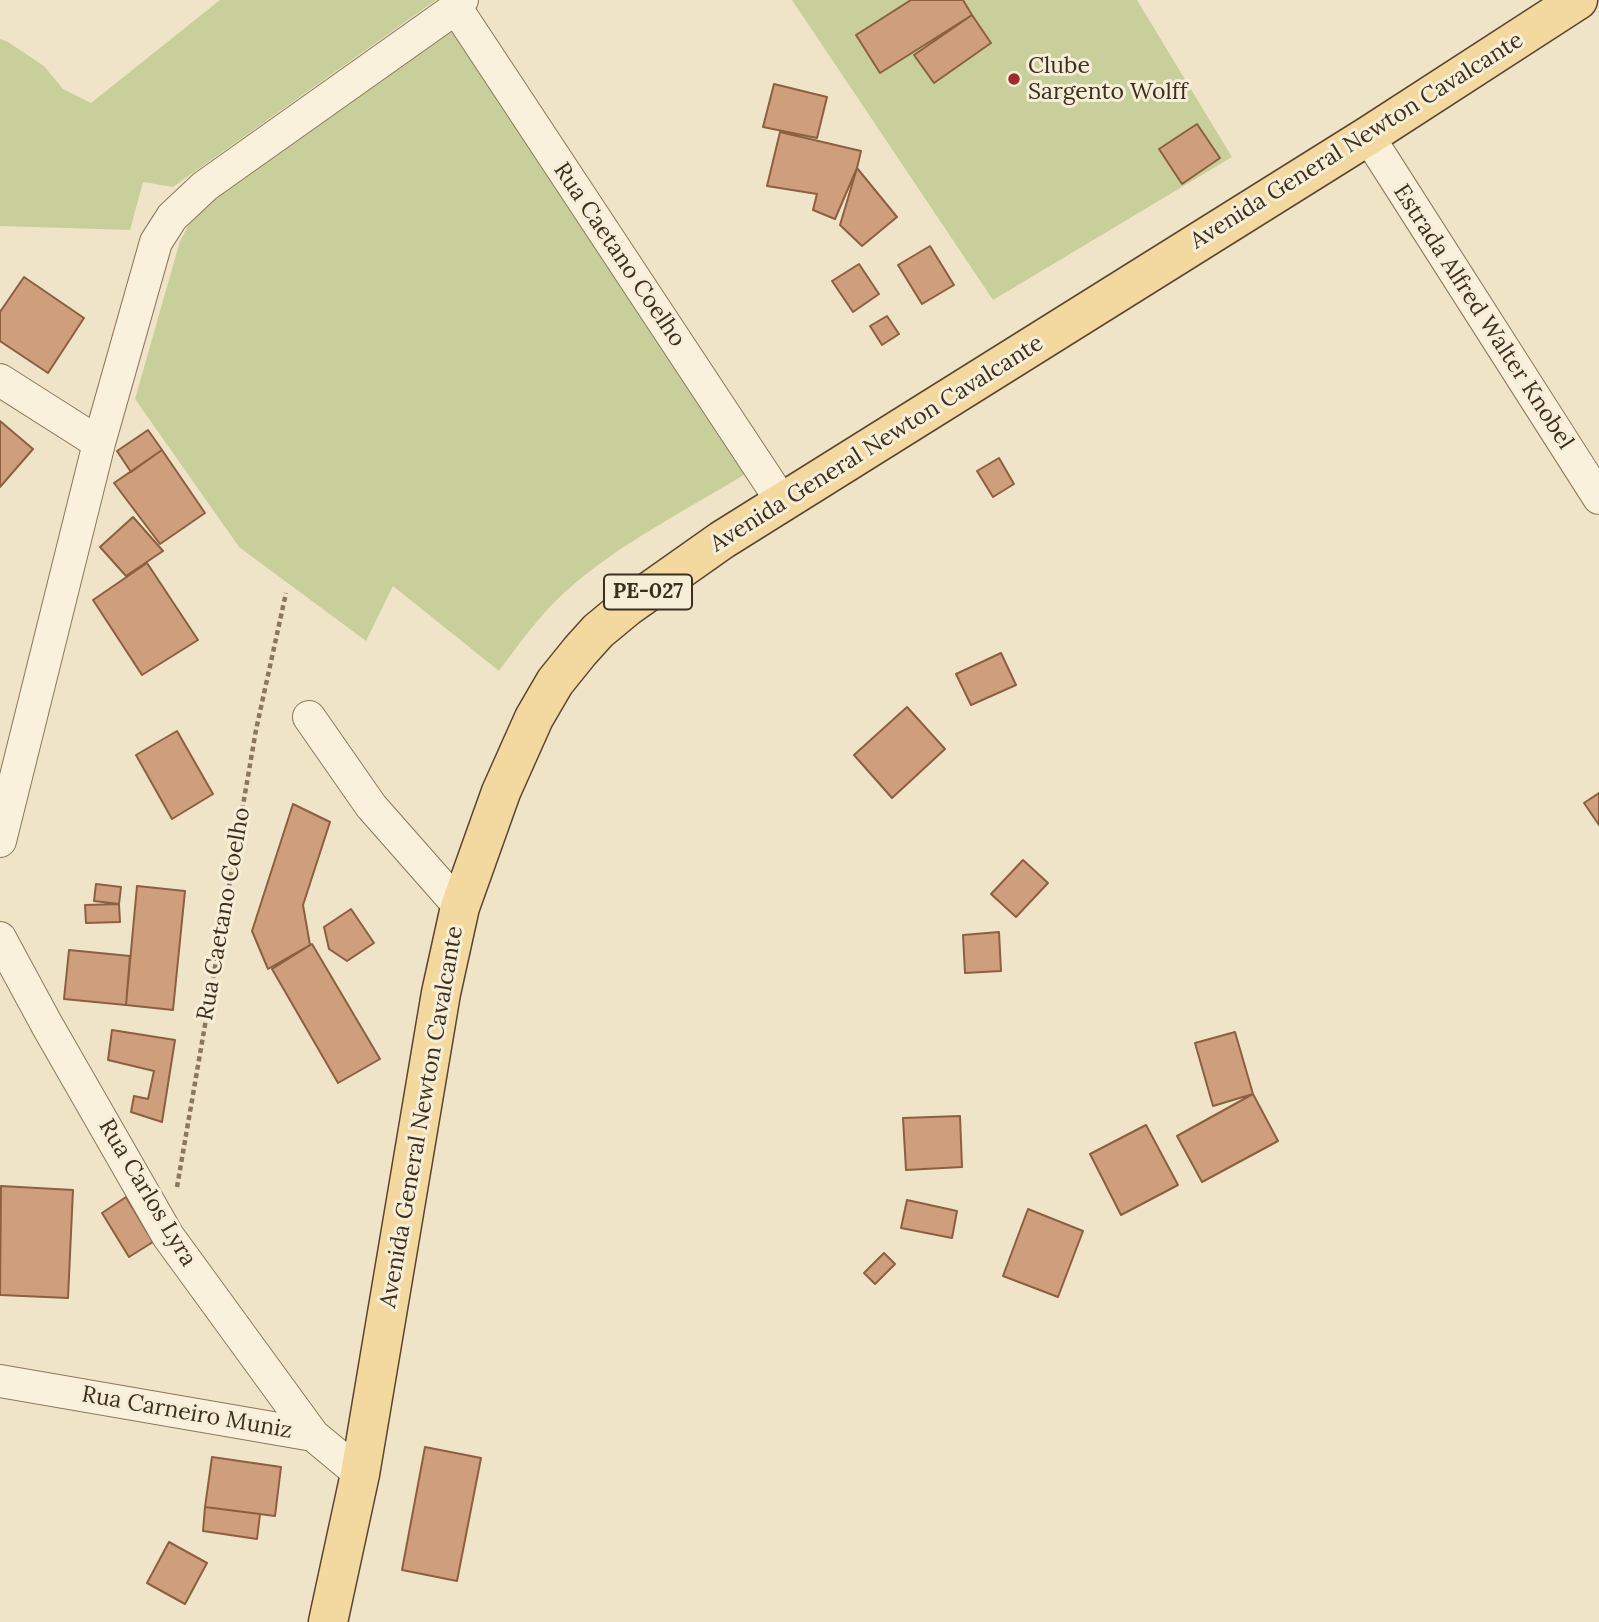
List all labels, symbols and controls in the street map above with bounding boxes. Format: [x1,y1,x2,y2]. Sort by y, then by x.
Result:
street label: Avenida General Newton Cavalcante [1186,27,1528,255]
place label: Clube Sargento Wolff [1028,52,1187,106]
marker: Clube Sargento Wolff [1006,71,1022,87]
street label: Rua Caetano Coelho [547,158,691,352]
street label: Estrada Alfred Walter Knobel [1387,179,1579,455]
street label: Avenida General Newton Cavalcante [706,330,1048,558]
road number: PE-027 [604,574,692,610]
street label: Rua Caetano Coelho [192,805,256,1023]
street label: Avenida General Newton Cavalcante [375,924,469,1310]
street label: Rua Carlos Lyra [92,1114,202,1272]
street label: Rua Carneiro Muniz [80,1381,294,1445]

